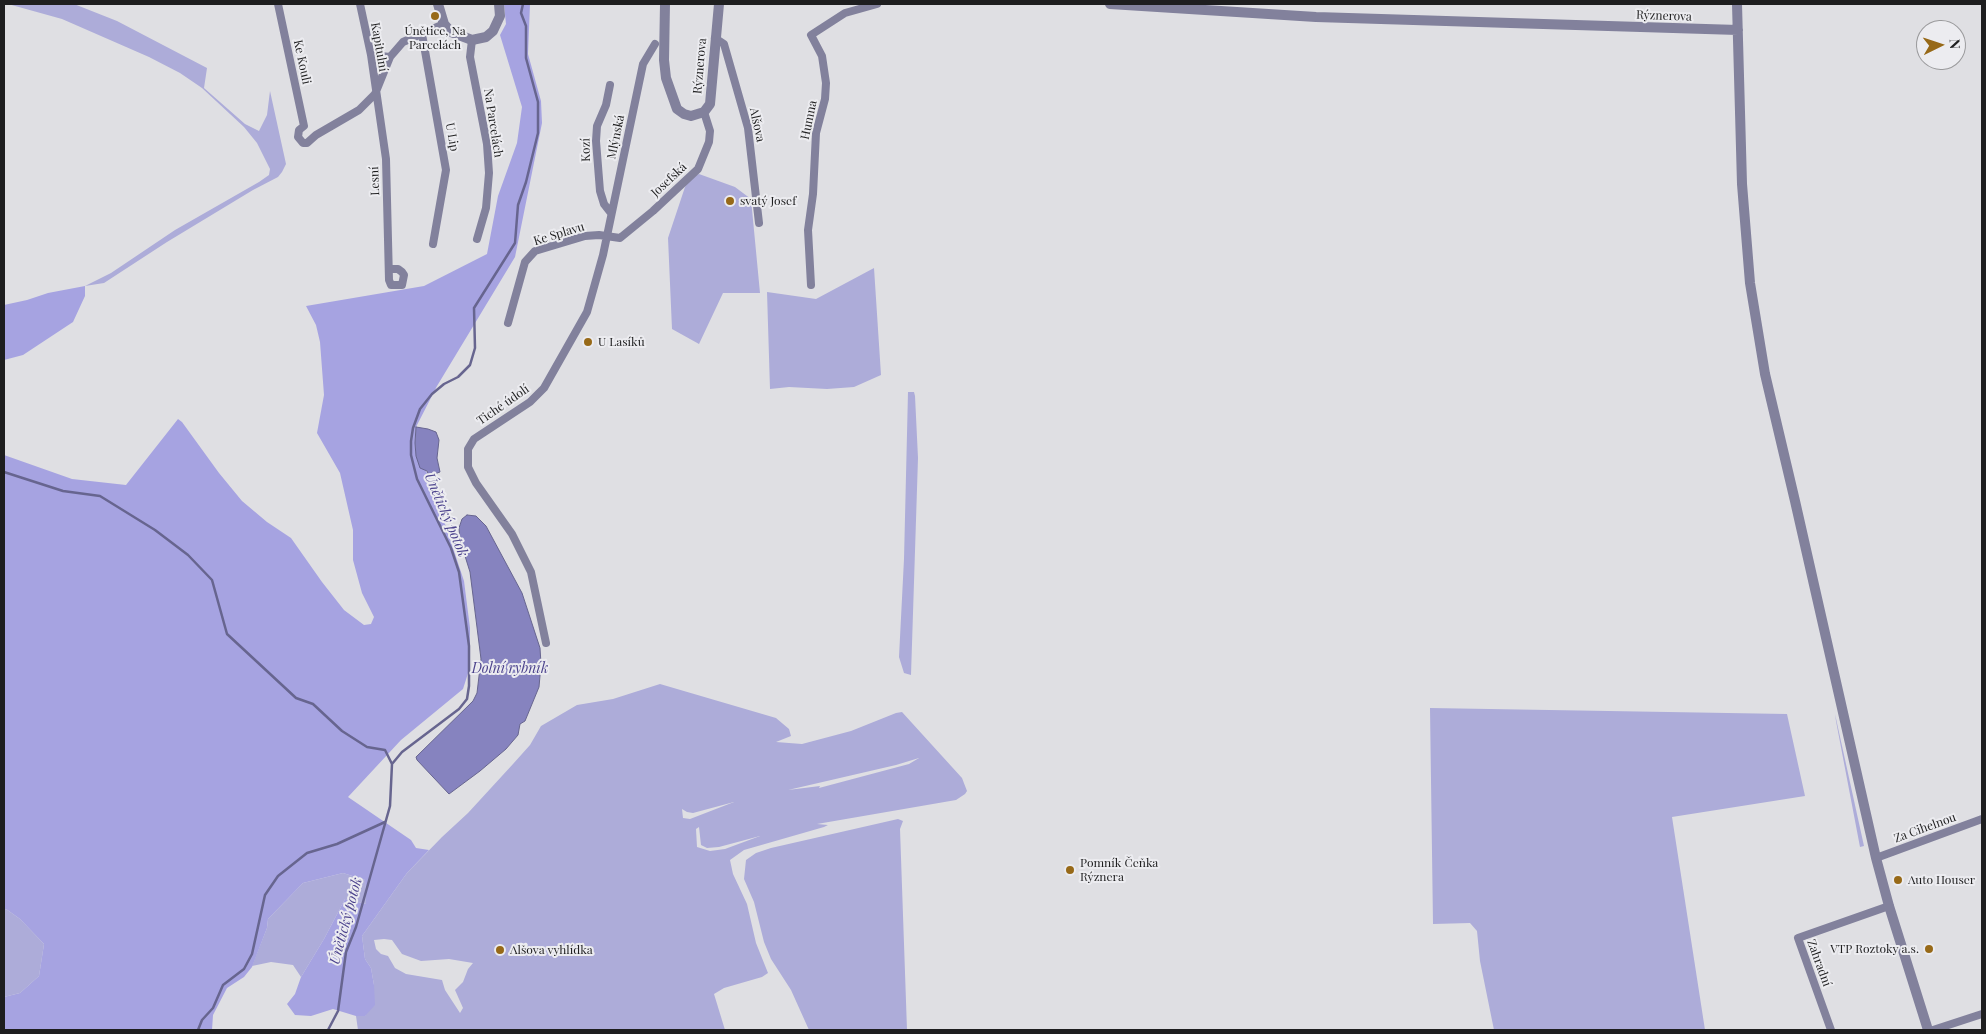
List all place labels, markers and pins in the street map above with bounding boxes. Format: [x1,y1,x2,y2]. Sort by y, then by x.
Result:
marker: Únětice, Na Parcelách [429,10,441,22]
place label: Únětice, Na Parcelách [404,24,466,52]
place label: svatý Josef [740,194,796,208]
marker: svatý Josef [724,195,736,207]
place label: U Lasíků [598,335,645,349]
marker: U Lasíků [582,336,594,348]
place label: Pomník Čeňka Rýznera [1080,856,1158,884]
marker: Pomník Čeňka Rýznera [1064,864,1076,876]
place label: Auto Houser [1908,873,1975,887]
marker: Auto Houser [1892,874,1904,886]
place label: VTP Roztoky a.s. [1830,942,1919,956]
place label: Alšova vyhlídka [510,943,593,957]
marker: VTP Roztoky a.s. [1923,943,1935,955]
marker: Alšova vyhlídka [494,944,506,956]

